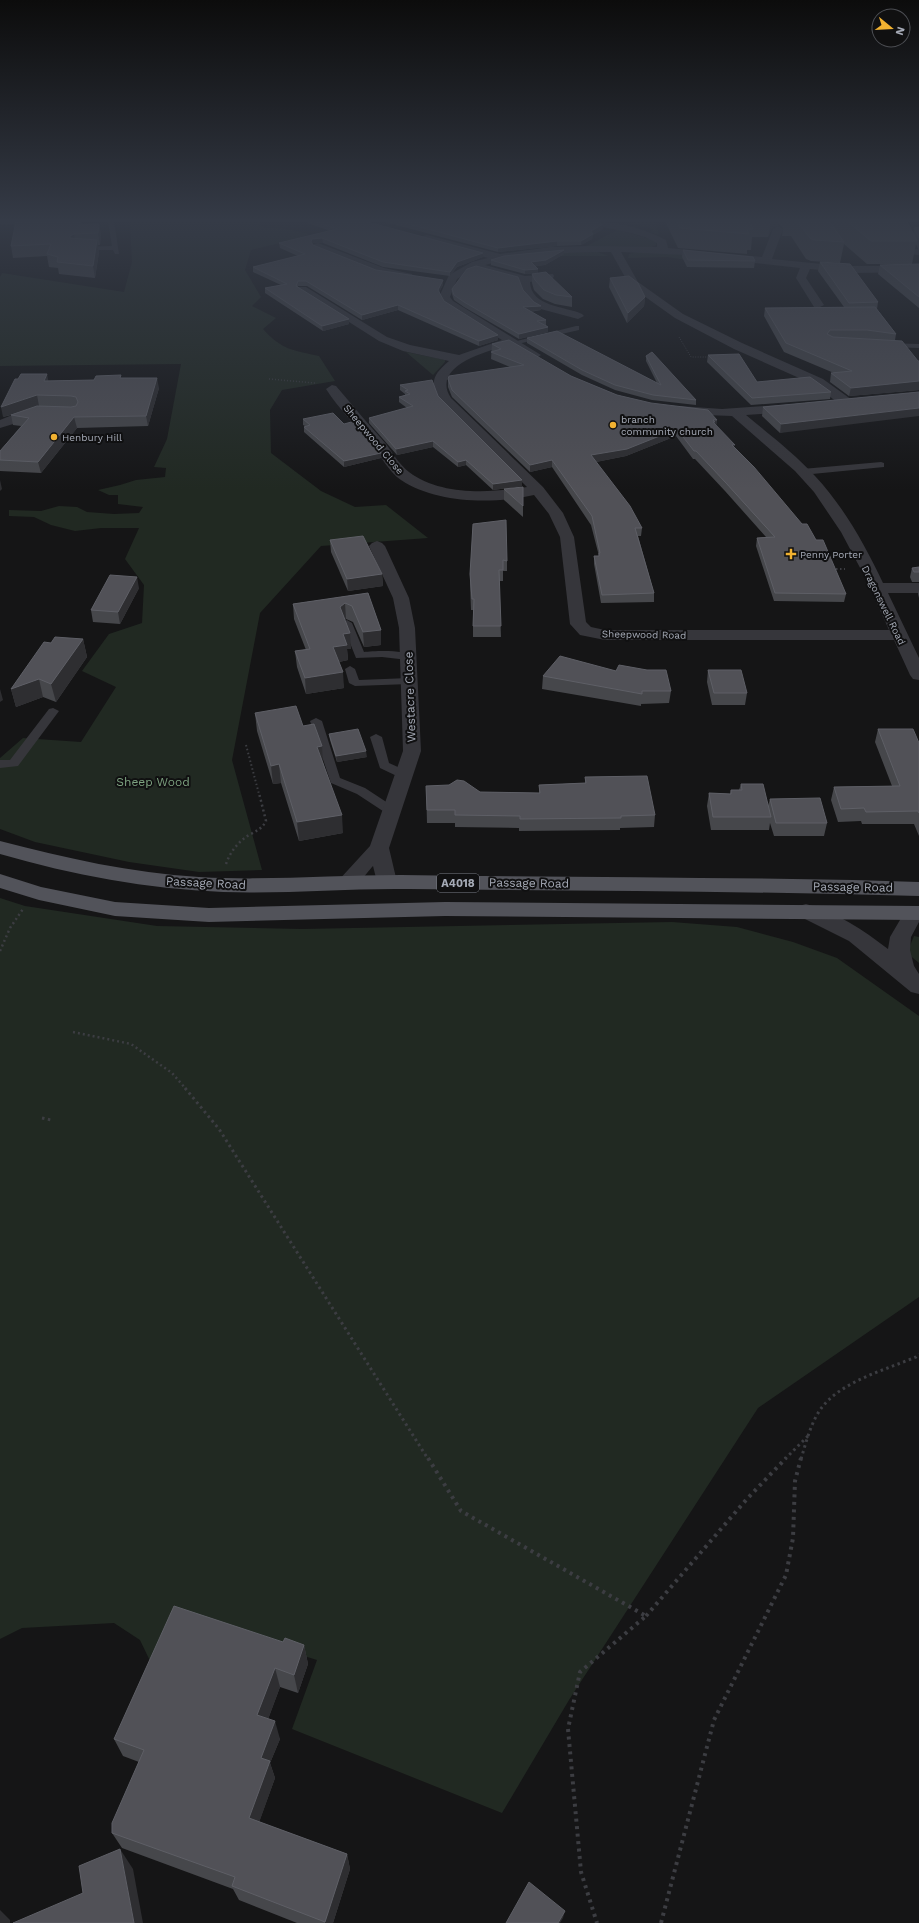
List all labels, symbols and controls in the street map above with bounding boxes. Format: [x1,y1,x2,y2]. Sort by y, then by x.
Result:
north arrow [871,8,911,48]
text: N [893,25,907,37]
street label: Sheepwood Close [341,402,406,476]
place label: branch community church [621,414,713,437]
marker: branch community church [608,420,618,430]
marker: Henbury Hill [49,432,59,442]
place label: Henbury Hill [62,432,122,443]
marker: Penny Porter [785,548,797,560]
place label: Penny Porter [800,549,862,560]
street label: Dragonswell Road [860,564,908,647]
street label: Sheepwood Road [602,628,686,641]
street label: Westacre Close [401,651,419,743]
park label: Sheep Wood [116,775,190,789]
street label: Passage Road [166,874,246,892]
road number: A4018 [437,874,479,892]
street label: Passage Road [489,875,569,891]
street label: Passage Road [813,879,893,895]

